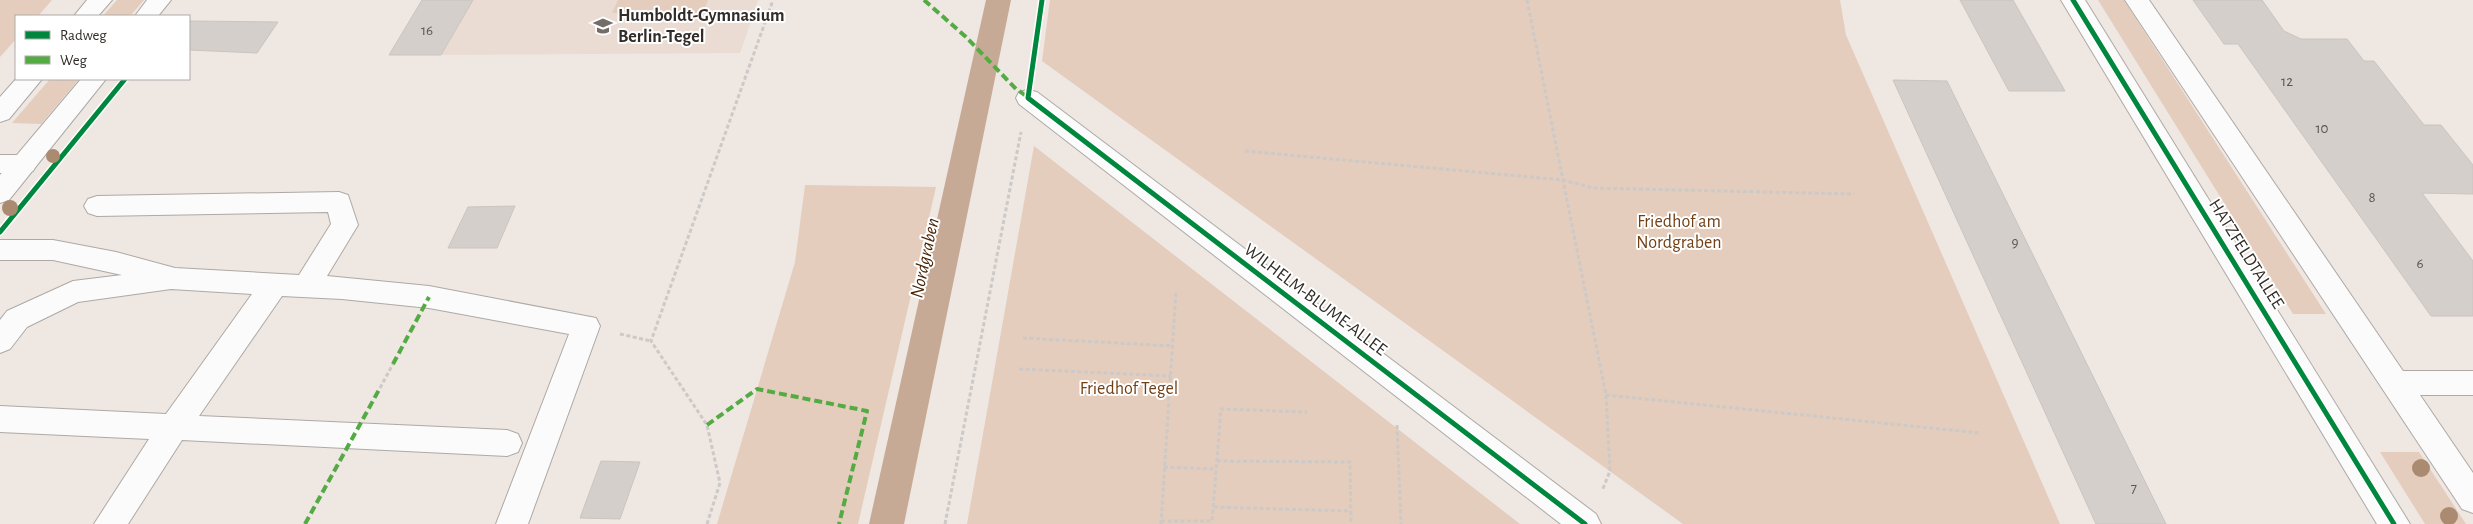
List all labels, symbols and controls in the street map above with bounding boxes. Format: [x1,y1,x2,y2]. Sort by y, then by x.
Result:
place label: Humboldt-Gymnasium Berlin-Tegel [618,7,785,46]
legend [15,15,190,80]
school or university icon: Humboldt-Gymnasium Berlin-Tegel [592,15,614,37]
house number: 16 [421,23,433,38]
text: Radweg [60,28,107,43]
text: Weg [60,53,88,68]
house number: 12 [2281,74,2293,89]
house number: 10 [2315,121,2329,136]
house number: 8 [2368,190,2376,205]
street label: HATZFELDTALLEE [2205,196,2287,312]
park label: Friedhof am Nordgraben [1636,213,1722,252]
water label: Nordgraben [907,216,943,300]
house number: 9 [2011,235,2019,250]
street label: WILHELM-BLUME-ALLEE [1240,241,1390,360]
house number: 6 [2416,256,2424,271]
park label: Friedhof Tegel [1080,380,1178,398]
house number: 7 [2131,481,2137,496]

